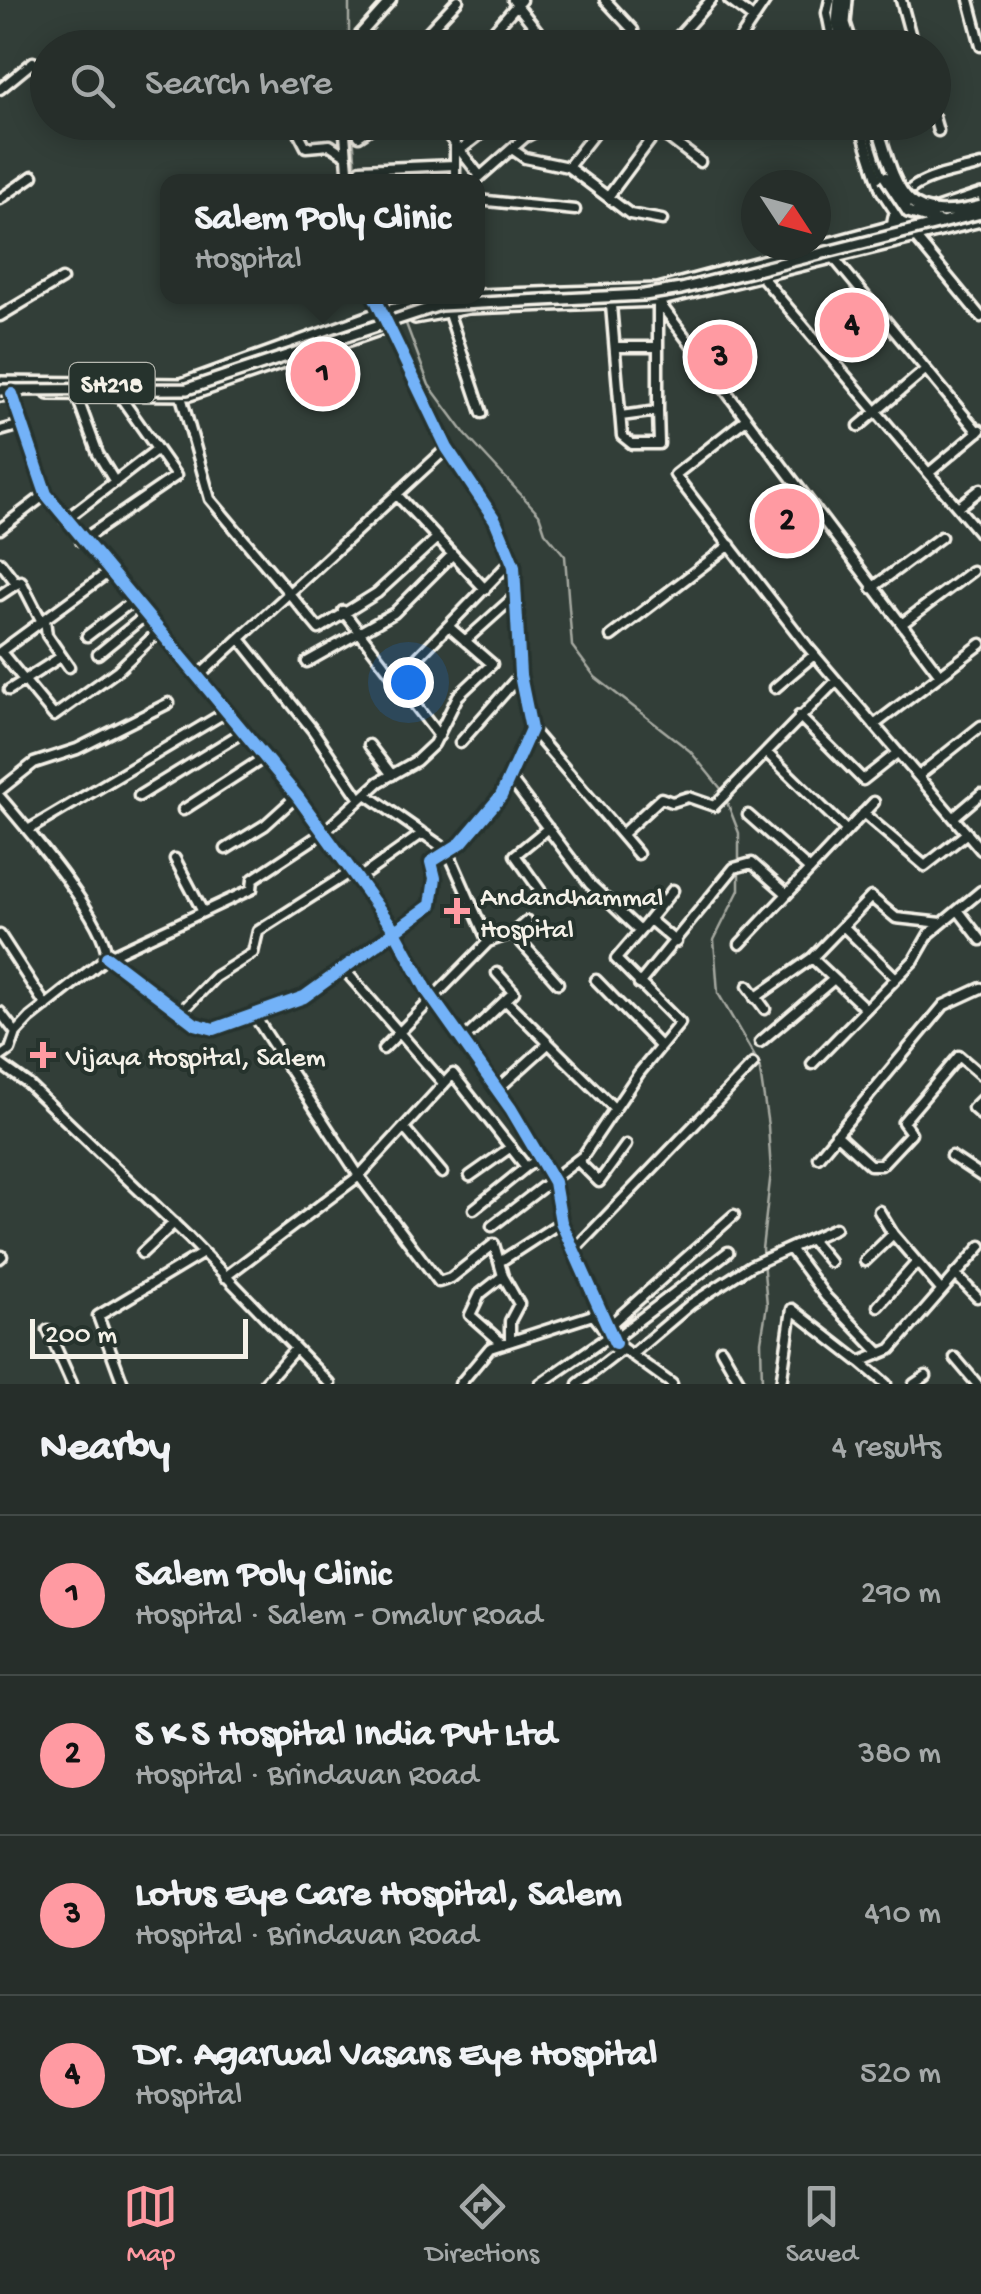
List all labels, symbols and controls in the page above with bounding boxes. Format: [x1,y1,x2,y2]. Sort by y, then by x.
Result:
search box [30,30,951,140]
icon: search [65,58,120,113]
text: Search here [145,63,332,107]
north arrow [741,170,831,260]
popup [160,174,485,304]
text: Salem Poly Clinic [195,198,450,242]
text: Hospital [195,242,302,280]
pin: 4 [820,288,884,362]
pin: 3 [688,320,752,394]
pin: 1 [290,336,356,412]
road number: SH218 [70,363,154,403]
pin: 2 [754,484,820,558]
your location [383,657,434,708]
place label: Andandhammal Hospital [480,883,664,948]
marker: Andandhammal Hospital [444,898,470,924]
marker: Vijaya Hospital, Salem [30,1042,56,1068]
place label: Vijaya Hospital, Salem [65,1043,326,1076]
scale bar [30,1314,248,1358]
text: 200 m [45,1320,117,1353]
text: Nearby [40,1425,170,1474]
text: 4 results [832,1430,941,1468]
text: Salem Poly Clinic [135,1554,391,1598]
text: 1 [66,1576,79,1614]
text: 290 m [861,1576,941,1614]
text: Hospital · Salem - Omalur Road [135,1598,542,1636]
text: S K S Hospital India Pvt Ltd [135,1714,556,1758]
text: 2 [65,1736,80,1774]
text: 380 m [858,1736,941,1774]
text: Hospital · Brindavan Road [135,1758,478,1796]
text: Lotus Eye Care Hospital, Salem [135,1874,622,1918]
text: 3 [64,1896,81,1934]
text: 410 m [864,1896,941,1934]
text: Hospital · Brindavan Road [135,1918,478,1956]
text: Dr. Agarwal Vasans Eye Hospital [135,2034,657,2078]
text: 4 [65,2056,80,2094]
text: 520 m [860,2056,941,2094]
text: Hospital [135,2078,242,2116]
tab: Map [123,2179,178,2272]
tab: Directions [425,2179,539,2272]
tab: Saved [786,2179,858,2272]

